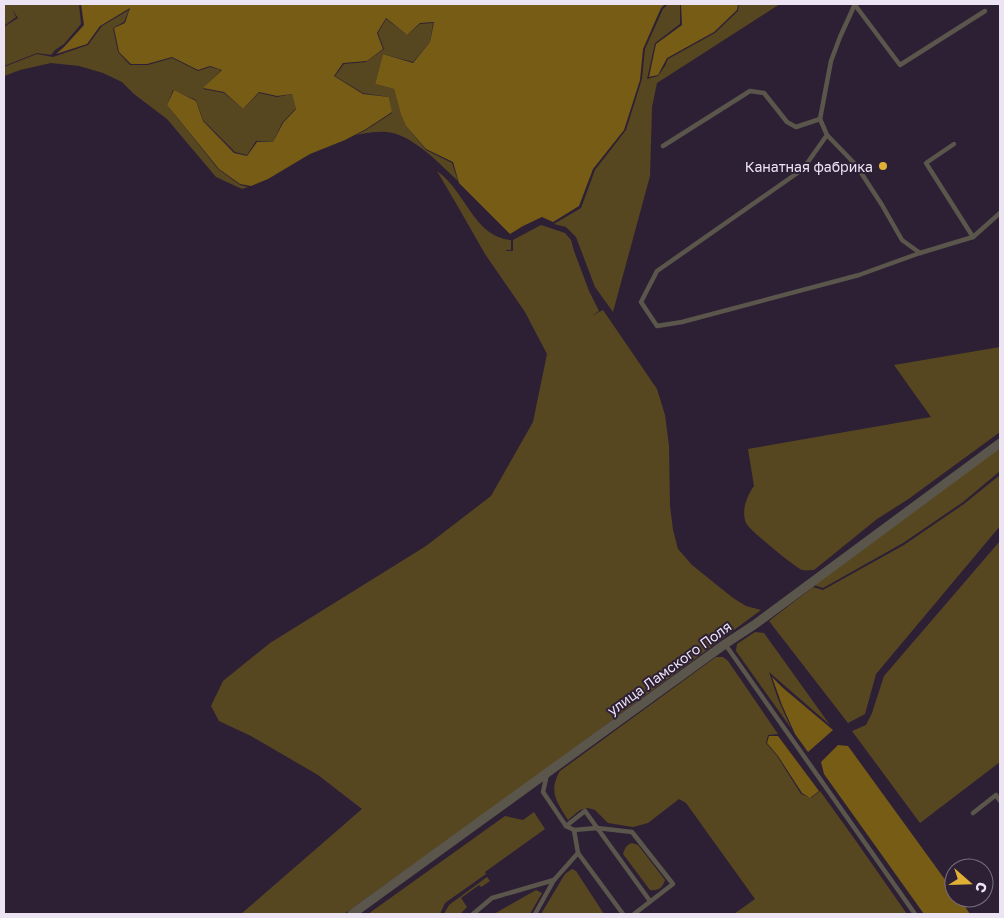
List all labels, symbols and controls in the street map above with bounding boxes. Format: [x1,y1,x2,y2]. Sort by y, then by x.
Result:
place label: Канатная фабрика [745,158,873,175]
marker: Канатная фабрика [877,160,889,172]
street label: улица Ламского Поля [604,617,734,719]
north arrow [944,858,994,908]
text: С [972,880,991,895]

